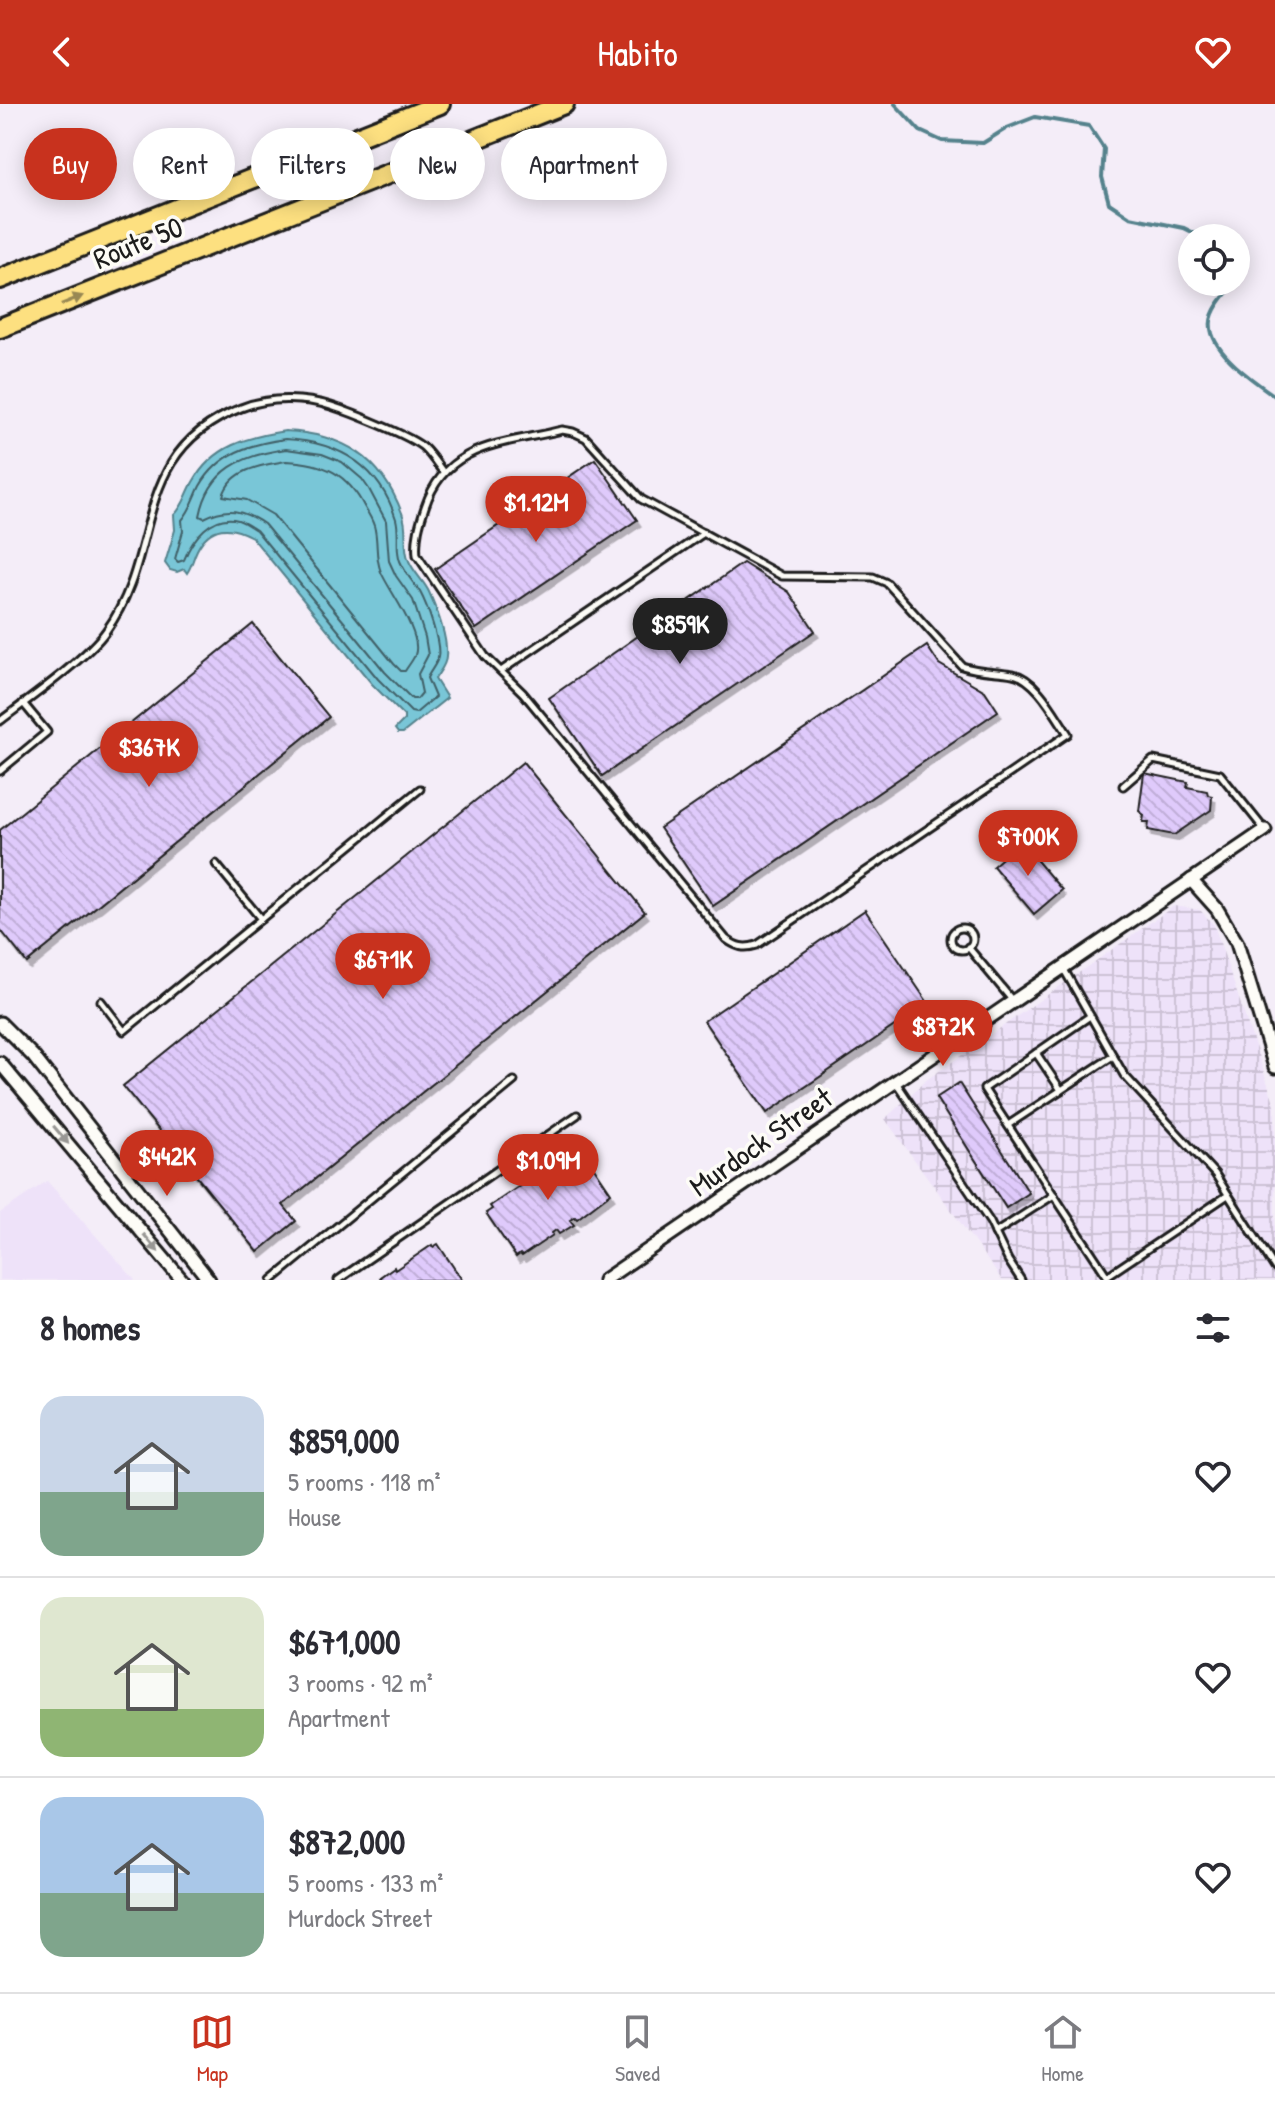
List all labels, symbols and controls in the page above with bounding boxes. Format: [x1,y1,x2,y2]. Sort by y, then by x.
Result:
text: Habito [597,28,678,77]
icon: back [40,30,84,74]
icon: heart [1191,30,1235,74]
chip: Buy [24,128,117,200]
chip: Rent [133,128,235,200]
chip: Filters [251,128,374,200]
chip: New [390,128,485,200]
chip: Apartment [501,128,667,200]
street label: Route 50 [87,206,188,278]
map controls [1178,224,1250,296]
button: locate [1178,224,1250,296]
one-way arrow [60,293,84,306]
pin: $1.12M [471,476,601,544]
text: $1.12M [503,484,569,519]
pin: $859K [624,598,736,666]
text: $859K [651,606,709,641]
pin: $367K [93,721,205,789]
text: $367K [118,729,180,764]
pin: $700K [972,810,1084,878]
text: $700K [997,818,1059,853]
pin: $671K [327,933,439,1001]
text: $671K [353,941,413,976]
pin: $872K [887,1000,999,1068]
text: $872K [911,1008,975,1043]
street label: Murdock Street [681,1077,840,1205]
one-way arrow [52,1126,70,1145]
pin: $442K [111,1130,223,1198]
pin: $1.09M [483,1134,613,1202]
text: $442K [138,1138,196,1173]
text: $1.09M [516,1142,580,1177]
one-way arrow [142,1233,159,1253]
text: 8 homes [40,1305,140,1351]
icon: filters [1191,1306,1235,1350]
text: $859,000 [288,1418,399,1464]
icon: home [104,1428,200,1524]
icon: heart [1191,1454,1235,1498]
text: 5 rooms · 118 m² [288,1464,441,1499]
text: House [288,1499,341,1534]
text: $671,000 [288,1619,401,1665]
icon: home [104,1629,200,1725]
icon: heart [1191,1655,1235,1699]
text: 3 rooms · 92 m² [288,1665,433,1700]
text: Apartment [288,1700,390,1735]
text: $872,000 [288,1819,405,1865]
icon: home [104,1829,200,1925]
icon: heart [1191,1855,1235,1899]
text: 5 rooms · 133 m² [288,1865,443,1900]
text: Murdock Street [288,1900,432,1935]
tab: Map [190,2010,234,2088]
tab: Saved [615,2010,660,2088]
tab: Home [1041,2010,1085,2088]

